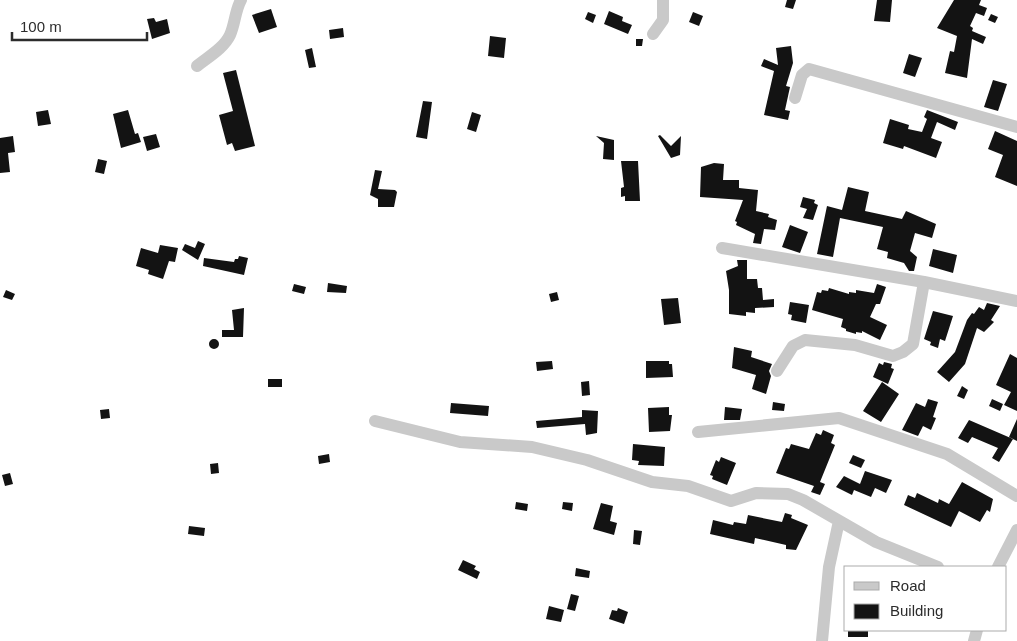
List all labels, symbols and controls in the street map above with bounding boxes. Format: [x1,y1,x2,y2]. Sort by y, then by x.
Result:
scale bar [12,10,148,42]
text: 100 m [20,18,62,35]
legend [844,566,1007,631]
text: Road [890,577,926,594]
text: Building [890,602,943,619]

